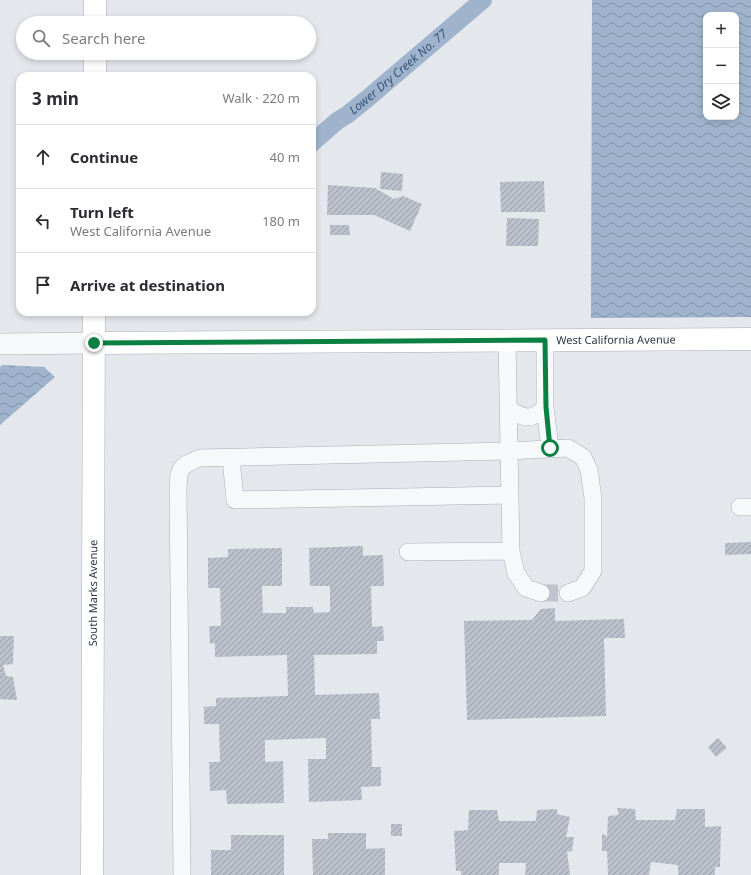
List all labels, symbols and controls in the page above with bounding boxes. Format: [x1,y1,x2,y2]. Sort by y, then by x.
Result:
map controls [703,12,739,120]
button: + [703,12,739,48]
search box [16,16,316,60]
water label: Lower Dry Creek No. 77 [345,25,451,118]
icon: search [30,27,52,49]
text: Search here [62,28,145,48]
button: − [703,48,739,84]
button: layers [703,84,739,120]
text: 3 min [32,87,79,110]
text: Walk · 220 m [222,89,300,107]
icon: ahead [32,146,54,168]
text: Continue [70,147,138,167]
text: 40 m [270,148,300,166]
text: Turn left [70,202,134,222]
icon: left [32,210,54,232]
text: 180 m [262,212,300,230]
text: West California Avenue [70,222,211,240]
icon: arrive [32,274,54,296]
text: Arrive at destination [70,275,225,295]
street label: West California Avenue [556,331,676,347]
route end [85,334,103,352]
route start [541,439,559,457]
street label: South Marks Avenue [85,540,100,646]

